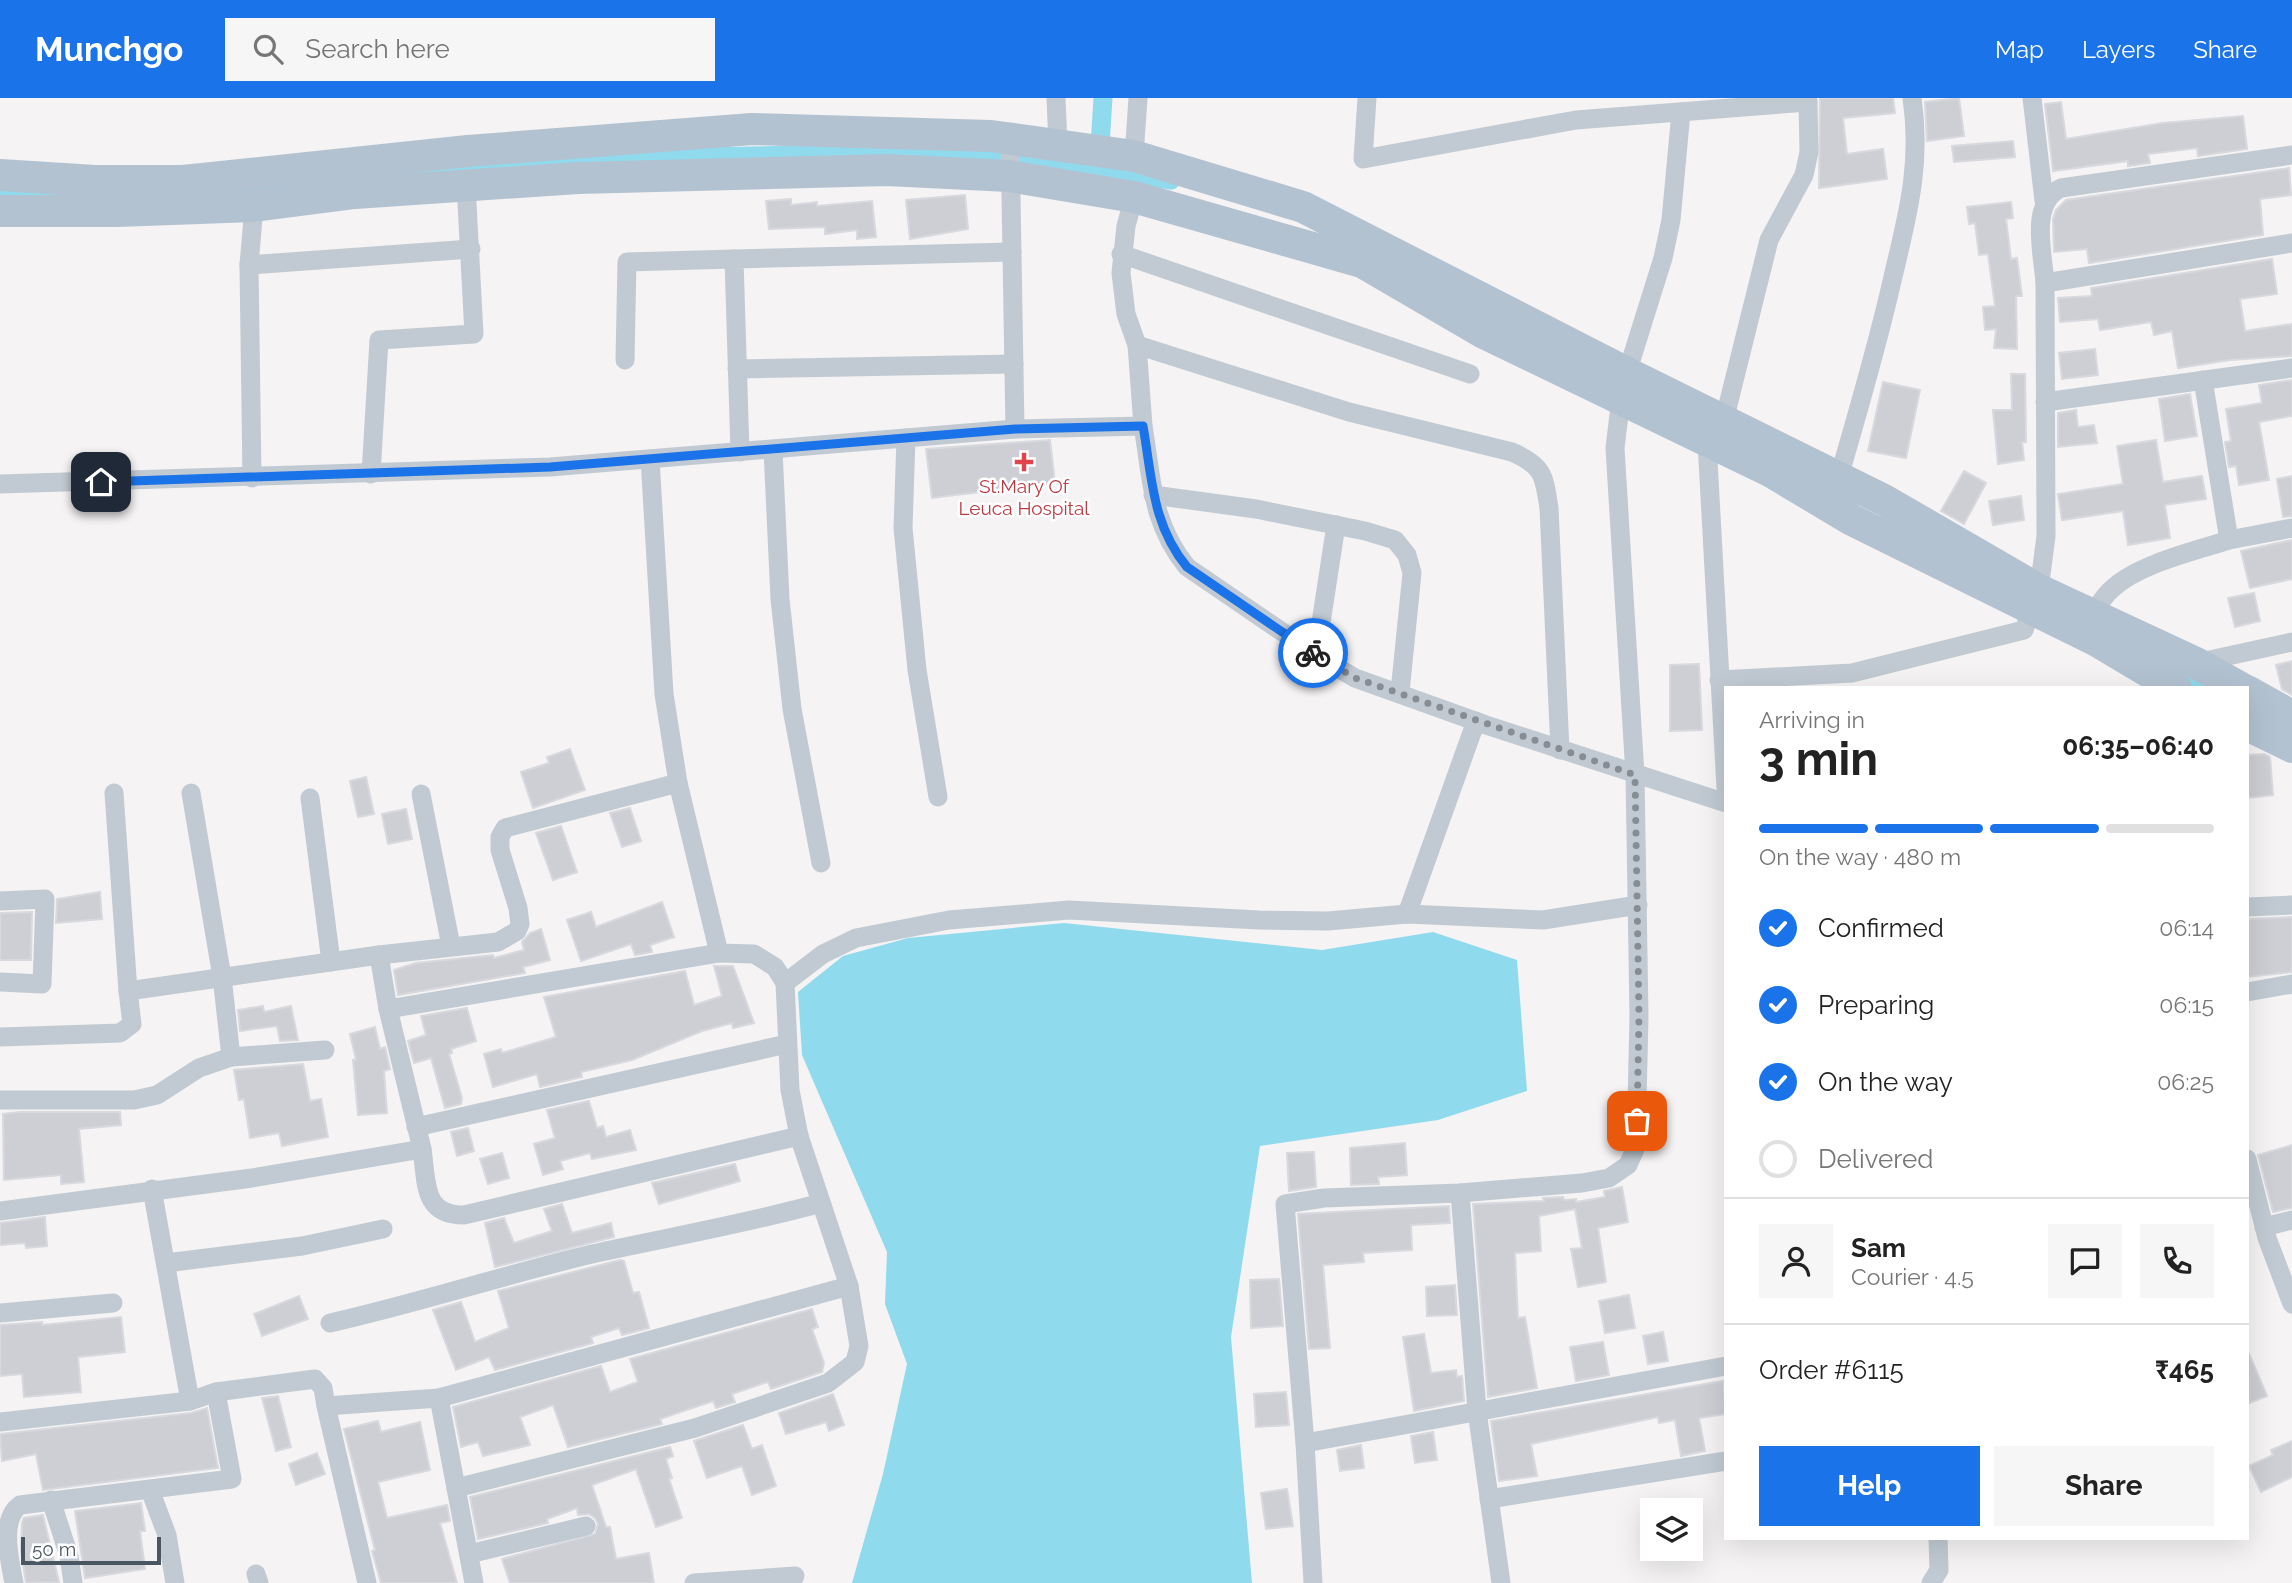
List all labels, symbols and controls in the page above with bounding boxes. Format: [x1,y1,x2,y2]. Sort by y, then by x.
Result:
search box [225,18,715,81]
text: Munchgo [35,30,183,69]
icon: search [249,30,287,68]
text: Search here [305,34,450,64]
text: Map [1995,35,2044,64]
text: Layers [2082,35,2155,64]
text: Share [2193,35,2257,64]
pin [71,452,131,512]
marker: St.Mary Of Leuca Hospital [1014,452,1034,472]
icon: home [82,463,120,501]
place label: St.Mary Of Leuca Hospital [958,475,1090,519]
courier [1278,618,1348,688]
icon: bike [1294,634,1332,672]
text: Arriving in [1759,706,1865,733]
text: 06:35–06:40 [2062,731,2214,761]
text: 3 min [1759,732,1878,786]
text: On the way · 480 m [1759,843,1961,870]
icon: check [1759,909,1797,947]
text: Confirmed [1818,913,1944,943]
text: 06:14 [2159,914,2214,941]
icon: check [1759,986,1797,1024]
text: Preparing [1818,990,1934,1020]
text: 06:15 [2159,991,2214,1018]
icon: check [1759,1063,1797,1101]
text: On the way [1818,1067,1953,1097]
text: 06:25 [2157,1068,2214,1095]
pin [1607,1091,1667,1151]
icon: bag [1618,1102,1656,1140]
text: Delivered [1818,1144,1933,1174]
button: person [1759,1224,1833,1298]
button: chat [2048,1224,2122,1298]
button: phone [2140,1224,2214,1298]
text: Sam [1851,1233,1906,1263]
text: Courier · 4.5 [1851,1263,1974,1290]
text: Order #6115 [1759,1355,1904,1385]
text: ₹465 [2155,1355,2214,1385]
button: Help [1759,1446,1980,1526]
button: Share [1994,1446,2214,1526]
map controls [1640,1498,1703,1561]
button: layers [1640,1498,1703,1561]
scale bar [21,1534,161,1566]
text: 50 m [32,1538,76,1560]

